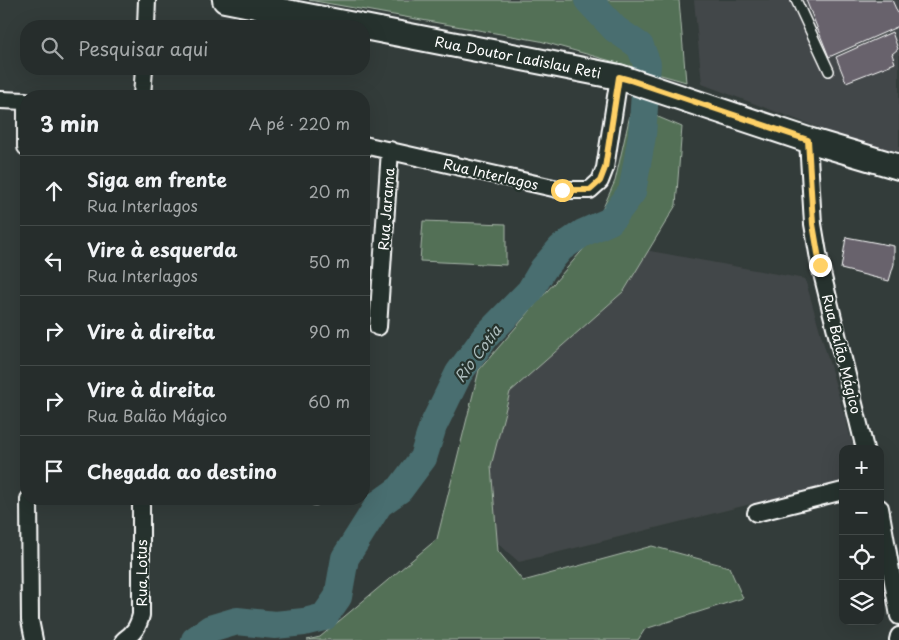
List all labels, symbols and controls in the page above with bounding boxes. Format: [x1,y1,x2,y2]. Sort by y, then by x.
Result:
search box [20,20,370,75]
street label: Rua Doutor Ladislau Reti [433,31,603,83]
icon: search [38,34,66,62]
text: Pesquisar aqui [78,34,208,62]
text: 3 min [40,107,99,139]
text: A pé · 220 m [249,111,350,135]
street label: Rua Interlagos [441,153,541,195]
text: Siga em frente [87,165,227,193]
street label: Rua Jarama [373,166,399,251]
icon: ahead [40,177,68,205]
text: 20 m [309,179,350,203]
route start [551,179,574,202]
text: Rua Interlagos [87,193,198,217]
text: Vire à esquerda [87,235,238,263]
icon: left [40,247,68,275]
text: 50 m [309,249,350,273]
route end [809,254,832,277]
text: Rua Interlagos [87,263,198,287]
street label: Rua Balão Mágico [817,292,867,416]
icon: right [40,317,68,345]
text: Vire à direita [87,317,215,345]
text: 90 m [309,319,350,343]
water label: Rio Cotia [448,319,507,386]
text: Vire à direita [87,375,215,403]
icon: right [40,387,68,415]
text: 60 m [308,389,350,413]
text: Rua Balão Mágico [87,403,227,427]
map controls [839,445,884,625]
button: + [839,445,884,490]
icon: arrive [40,457,68,485]
text: Chegada ao destino [87,457,277,485]
button: − [839,490,884,535]
button: locate [839,535,884,580]
street label: Rua Lotus [131,540,152,606]
button: layers [839,580,884,625]

